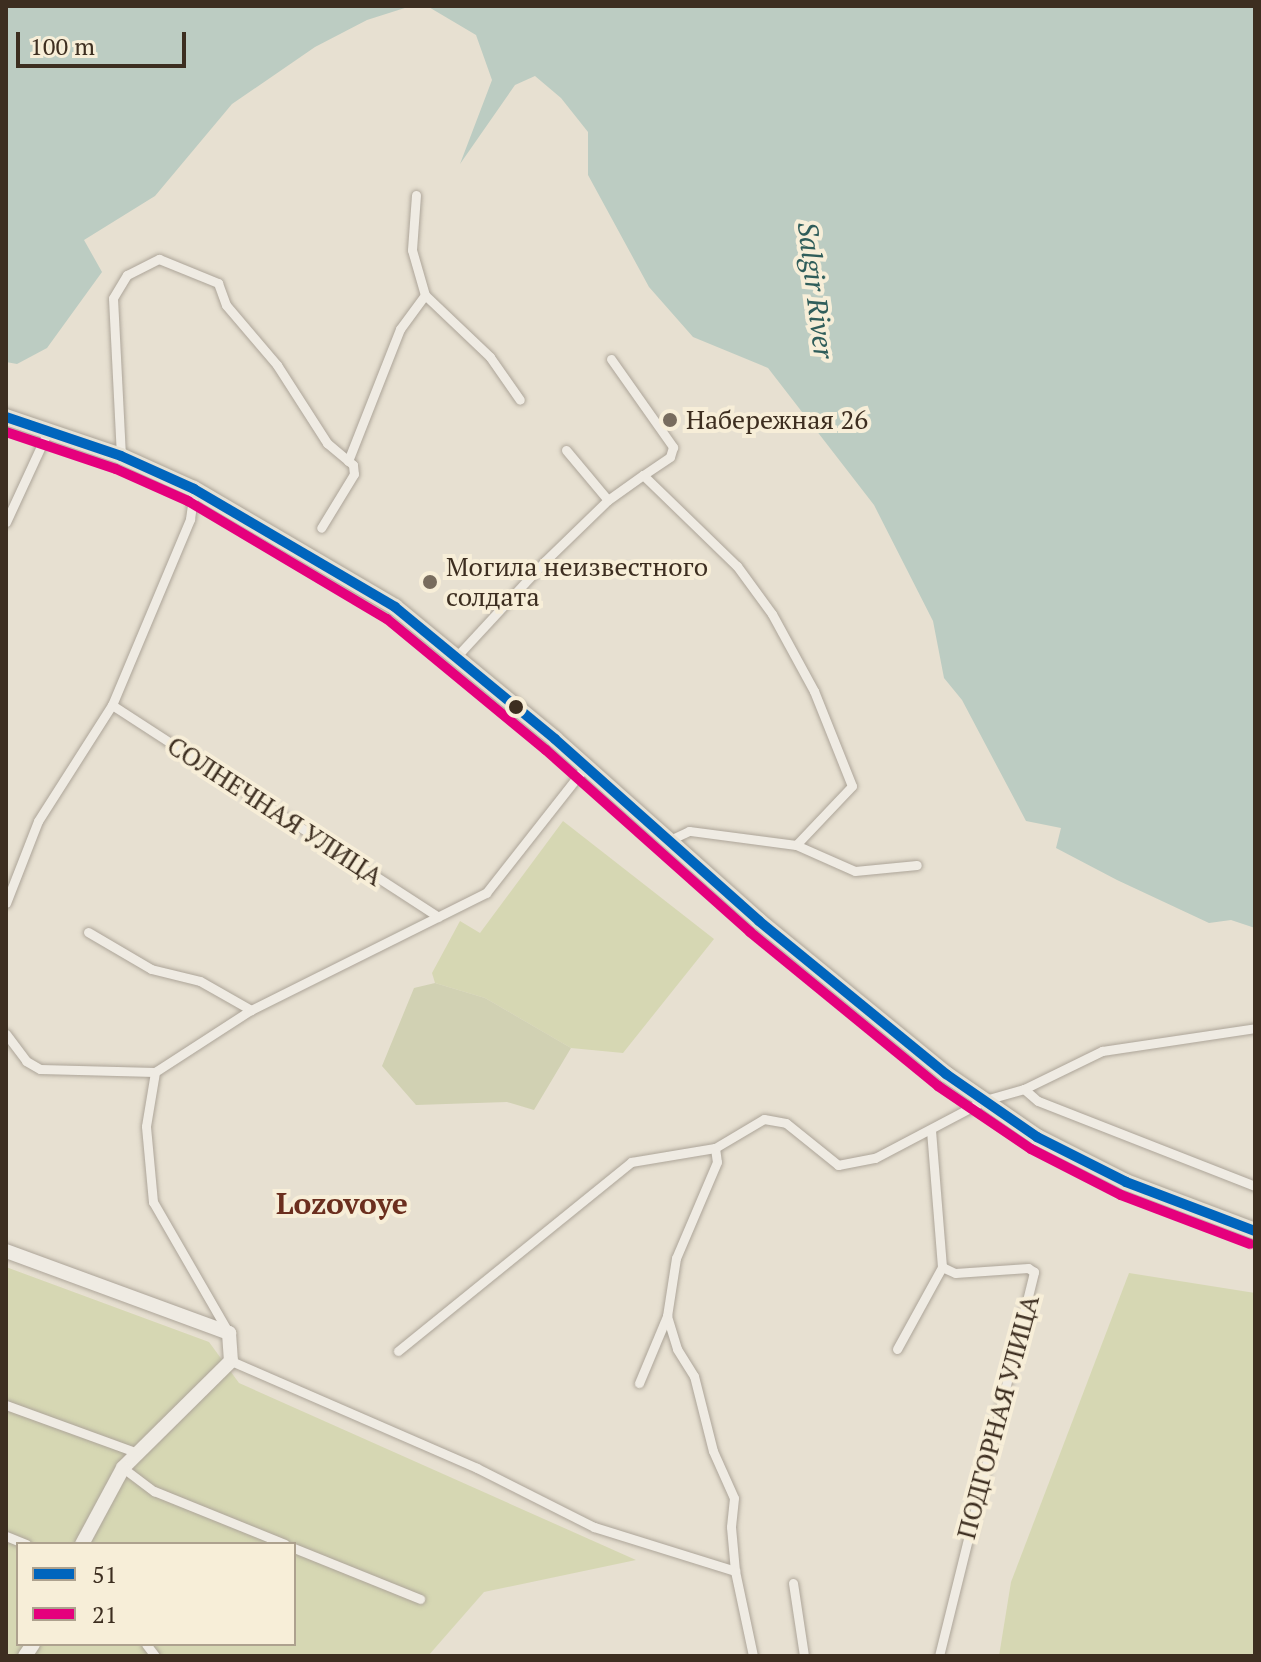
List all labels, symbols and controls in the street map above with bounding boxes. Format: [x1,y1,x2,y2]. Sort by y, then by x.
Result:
scale bar [20,16,190,66]
text: 100 m [30,30,95,62]
water label: Salgir River [791,220,841,360]
place label: Набережная 26 [686,404,868,436]
marker: Набережная 26 [661,411,679,429]
place label: Могила неизвестного солдата [446,551,708,612]
marker: Могила неизвестного солдата [421,573,439,591]
unlabelled marker [508,699,524,715]
street label: СОЛНЕЧНАЯ УЛИЦА [161,730,389,892]
district label: Lozovoye [276,1185,408,1221]
street label: ПОДГОРНАЯ УЛИЦА [950,1291,1046,1543]
legend [16,1542,296,1646]
text: 51 [92,1558,118,1590]
text: 21 [92,1598,118,1630]

